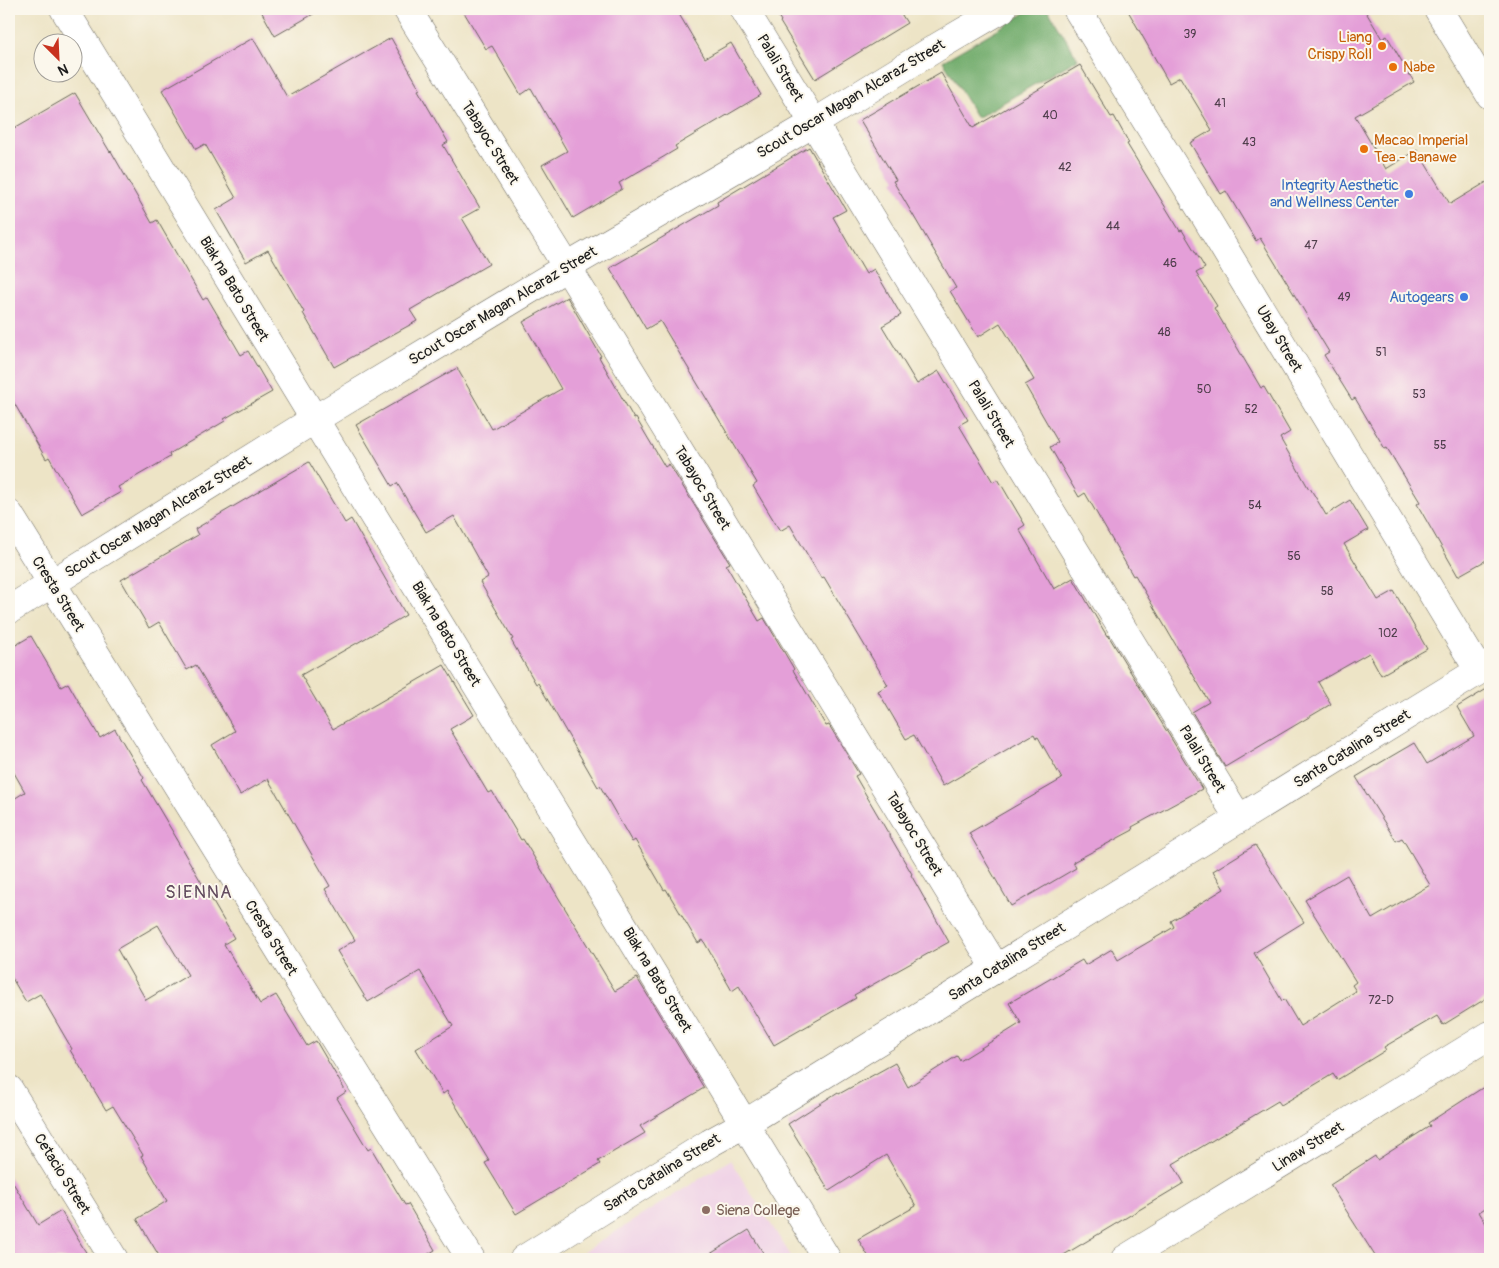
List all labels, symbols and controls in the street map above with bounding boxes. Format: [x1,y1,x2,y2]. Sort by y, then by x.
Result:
house number: 39 [1184,27,1196,42]
place label: Liang Crispy Roll [1307,28,1372,64]
street label: Palali Street [752,31,808,106]
north arrow [32,32,82,82]
street label: Scout Oscar Magan Alcaraz Street [753,35,949,163]
marker: Liang Crispy Roll [1376,40,1388,52]
place label: Nabe [1403,58,1435,77]
text: N [55,60,71,79]
marker: Nabe [1387,61,1399,73]
house number: 41 [1214,96,1226,111]
street label: Tabayoc Street [457,98,524,189]
house number: 40 [1042,108,1058,123]
place label: Macao Imperial Tea - Banawe [1374,131,1468,167]
house number: 43 [1242,135,1256,150]
marker: Macao Imperial Tea - Banawe [1358,143,1370,155]
house number: 42 [1058,160,1072,175]
place label: Integrity Aesthetic and Wellness Center [1270,176,1400,212]
marker: Integrity Aesthetic and Wellness Center [1403,188,1415,200]
house number: 44 [1106,219,1120,234]
street label: Biak na Bato Street [195,233,273,346]
house number: 47 [1304,238,1318,253]
street label: Scout Oscar Magan Alcaraz Street [405,242,601,370]
house number: 46 [1163,256,1177,271]
place label: Autogears [1389,288,1454,307]
house number: 49 [1337,290,1351,305]
marker: Autogears [1458,291,1470,303]
street label: Ubay Street [1252,302,1307,377]
house number: 48 [1157,325,1171,340]
house number: 51 [1375,345,1387,360]
street label: Palali Street [963,377,1019,452]
house number: 50 [1197,382,1211,397]
house number: 53 [1412,387,1426,402]
house number: 52 [1244,402,1258,417]
house number: 55 [1433,438,1447,453]
street label: Tabayoc Street [669,442,735,534]
street label: Scout Oscar Magan Alcaraz Street [61,451,256,582]
house number: 54 [1248,498,1262,513]
house number: 56 [1287,549,1301,564]
street label: Cresta Street [27,553,89,636]
street label: Biak na Bato Street [407,578,485,691]
house number: 58 [1321,584,1333,599]
house number: 102 [1378,626,1398,641]
street label: Santa Catalina Street [1290,705,1415,793]
street label: Palali Street [1174,722,1230,797]
street label: Tabayoc Street [881,788,947,880]
district label: SIENNA [165,881,233,904]
street label: Cresta Street [240,897,302,980]
street label: Santa Catalina Street [945,918,1070,1006]
street label: Biak na Bato Street [618,924,696,1037]
house number: 72-D [1368,993,1394,1008]
street label: Linaw Street [1269,1117,1348,1176]
street label: Santa Catalina Street [600,1129,725,1217]
street label: Cetacio Street [30,1130,95,1219]
place label: Siena College [716,1201,801,1220]
marker: Siena College [700,1204,712,1216]

